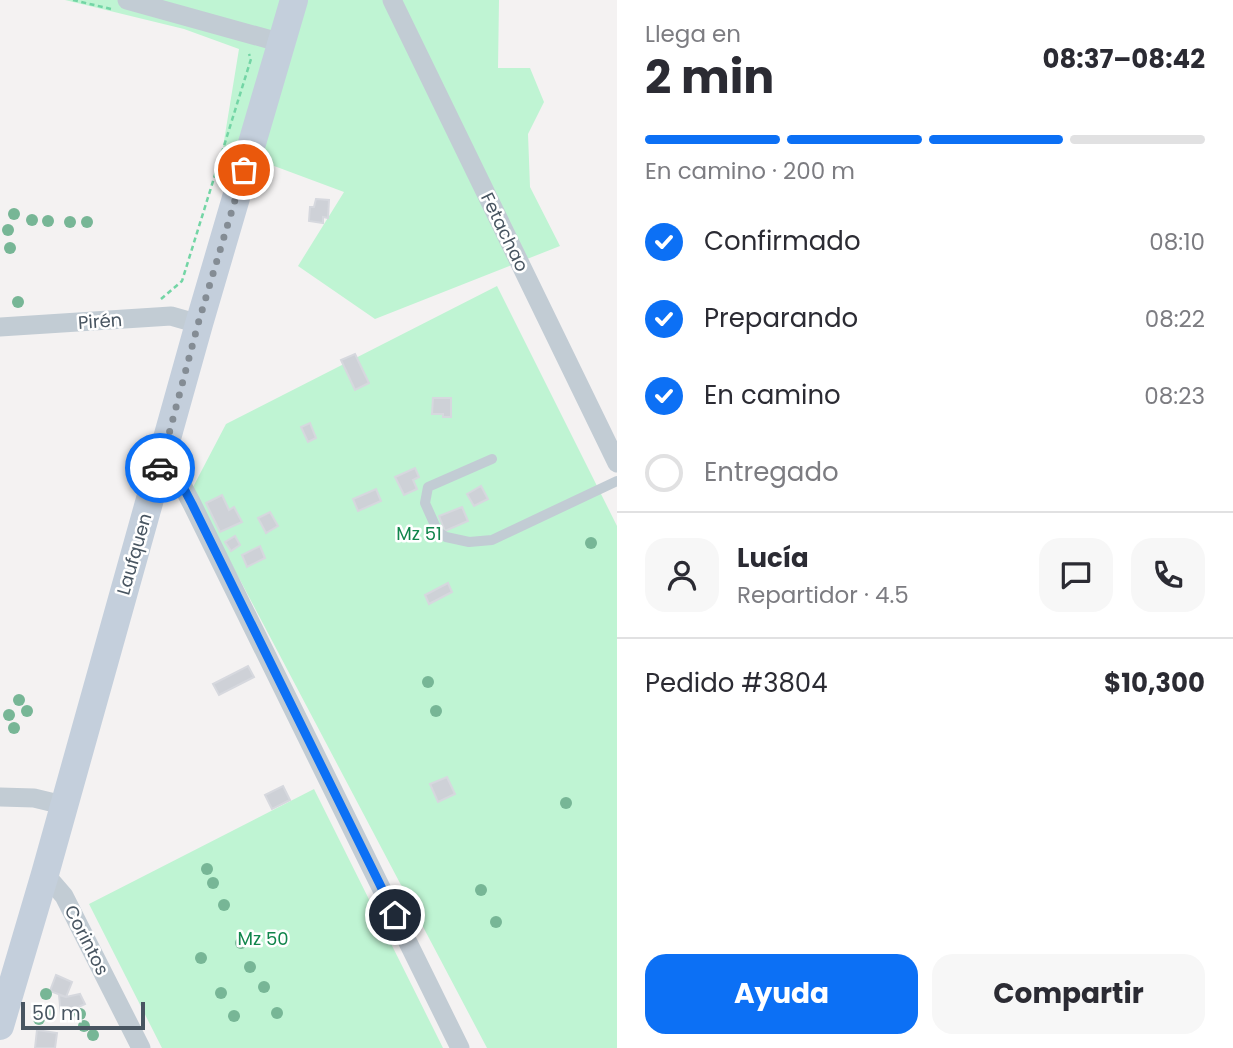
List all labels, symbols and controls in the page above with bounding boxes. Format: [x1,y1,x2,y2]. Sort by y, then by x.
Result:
text: Llega en [645,18,741,50]
text: 08:37–08:42 [1042,41,1205,77]
text: 2 min [645,45,774,109]
pin [214,140,274,200]
icon: bag [225,151,263,189]
text: En camino · 200 m [645,155,855,187]
street label: Fetachao [475,188,535,276]
icon: check [645,223,683,261]
text: Confirmado [704,223,861,259]
text: 08:10 [1149,226,1205,258]
icon: check [645,300,683,338]
text: Preparando [704,300,858,336]
text: 08:22 [1145,303,1205,335]
street label: Pirén [77,307,123,335]
icon: check [645,377,683,415]
text: En camino [704,377,841,413]
text: 08:23 [1144,380,1205,412]
courier [125,433,195,503]
icon: car [141,449,179,487]
text: Entregado [704,454,839,490]
street label: Laufquen [110,510,158,598]
park label: Mz 51 [396,521,442,546]
button: person [645,538,719,612]
button: chat [1039,538,1113,612]
button: phone [1131,538,1205,612]
text: Lucía [737,540,809,576]
text: Repartidor · 4.5 [737,579,909,611]
text: Pedido #3804 [645,665,828,701]
text: $10,300 [1104,665,1205,701]
pin [365,885,425,945]
icon: home [376,896,414,934]
street label: Corintos [59,901,115,979]
park label: Mz 50 [237,926,289,951]
button: Ayuda [645,954,918,1034]
button: Compartir [932,954,1205,1034]
scale bar [21,999,145,1031]
text: 50 m [32,1000,81,1027]

